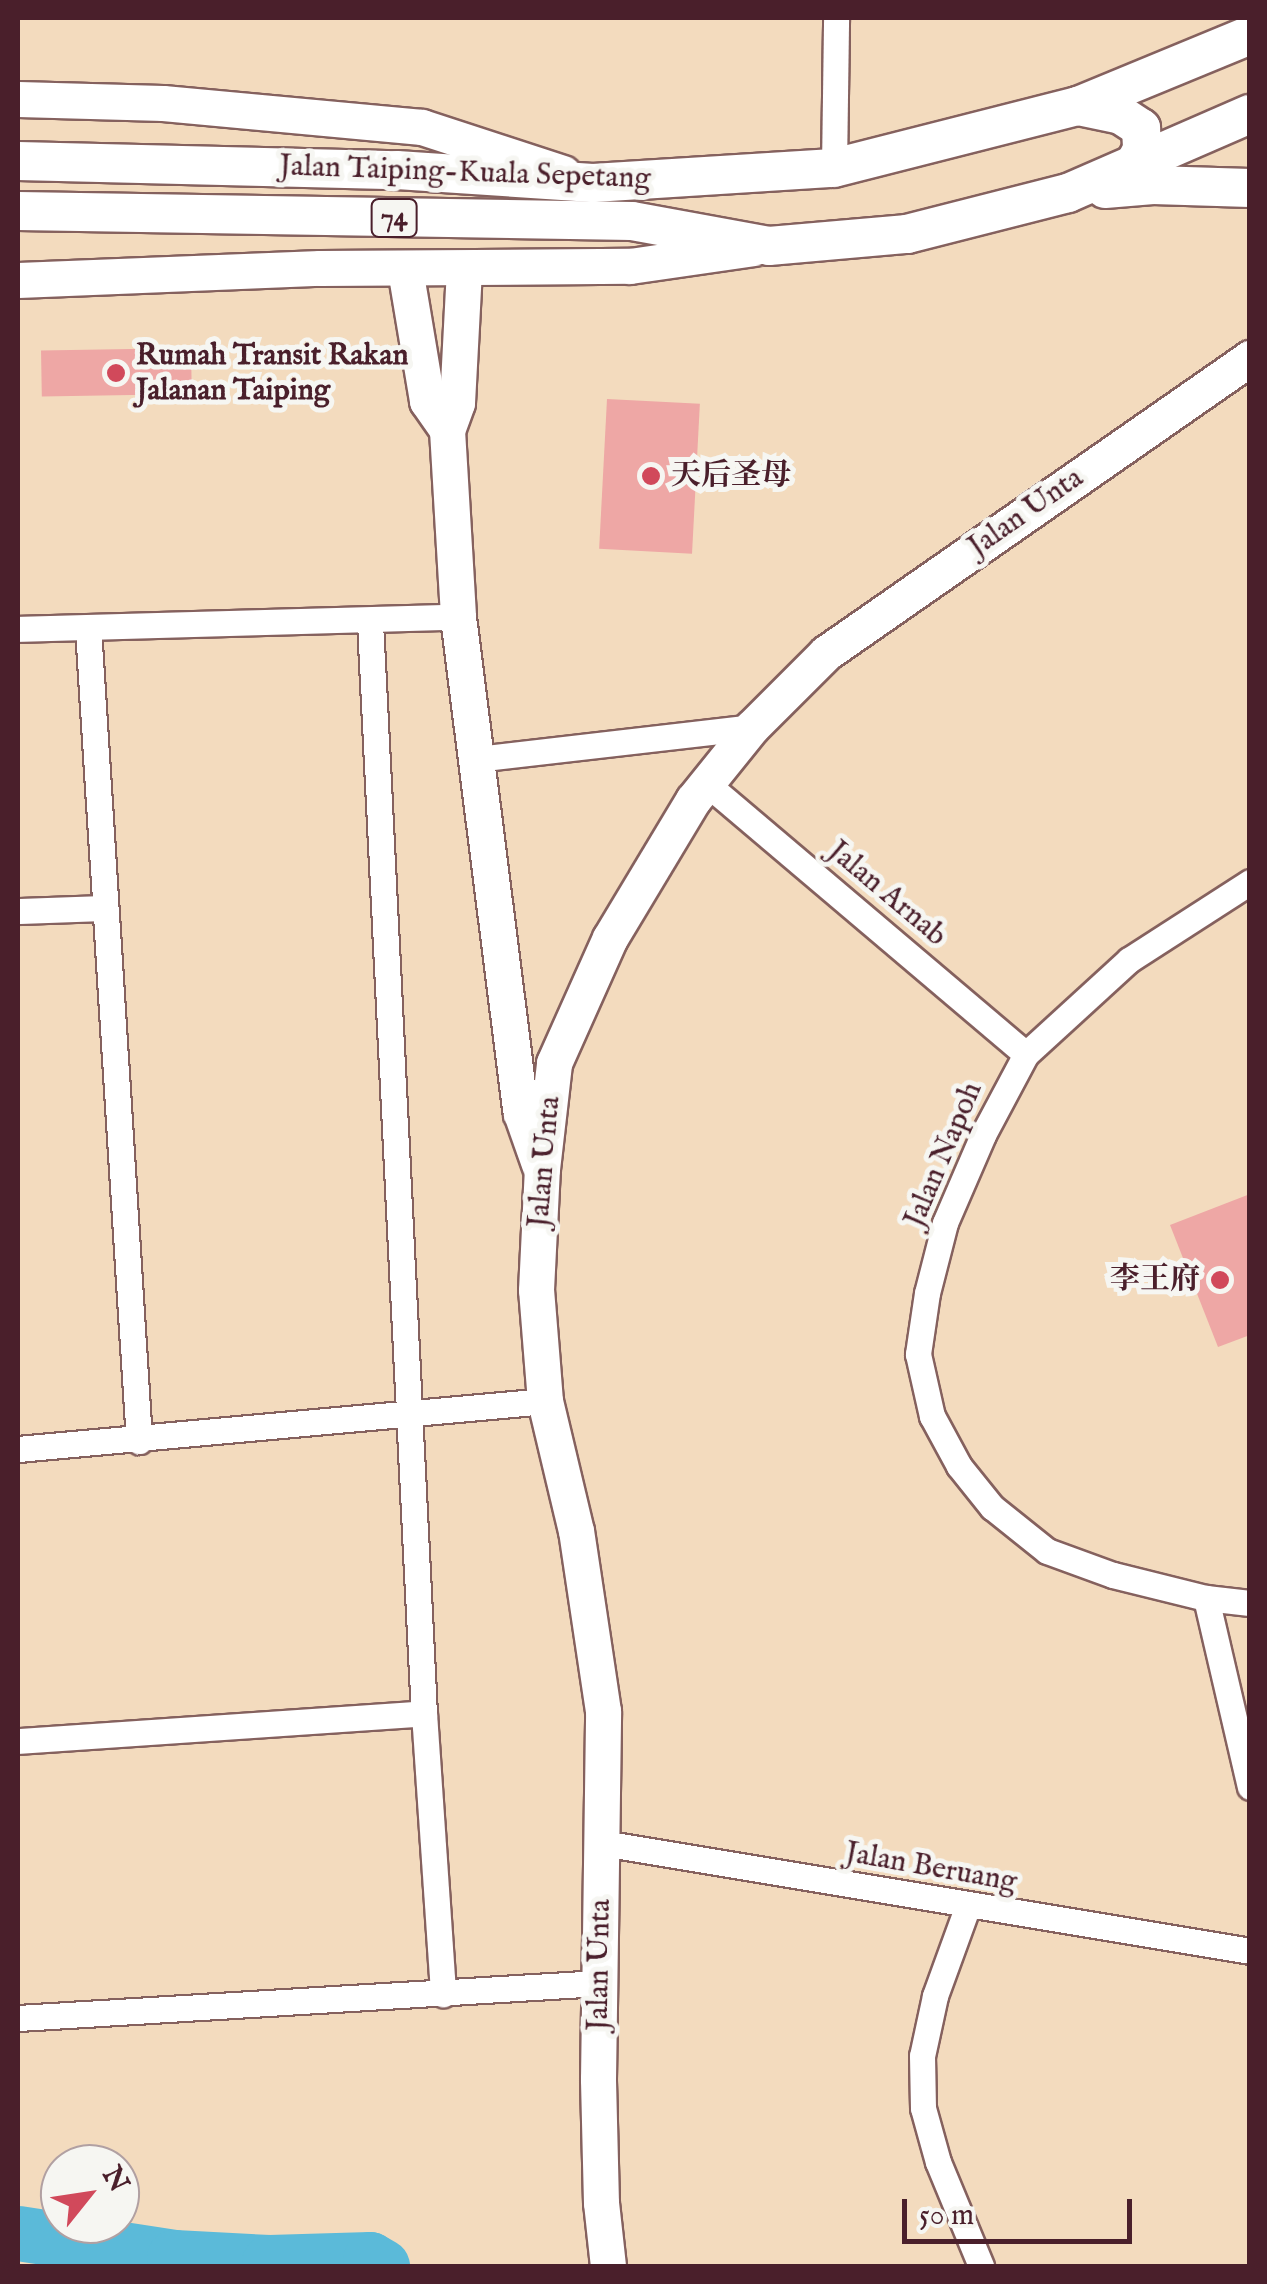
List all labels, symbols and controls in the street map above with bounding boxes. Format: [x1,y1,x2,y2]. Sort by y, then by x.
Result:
street label: Jalan Taiping-Kuala Sepetang [279,149,651,197]
road number: 74 [369,195,419,241]
place label: Rumah Transit Rakan Jalanan Taiping [136,338,408,408]
marker: Rumah Transit Rakan Jalanan Taiping [105,362,127,384]
place label: 天后圣母 [671,458,791,494]
street label: Jalan Unta [962,460,1090,566]
marker: 天后圣母 [640,465,662,487]
street label: Jalan Arnab [820,834,954,954]
street label: Jalan Napoh [897,1077,991,1233]
street label: Jalan Unta [521,1095,569,1229]
place label: 李王府 [1110,1262,1200,1298]
marker: 李王府 [1209,1269,1231,1291]
street label: Jalan Beruang [842,1835,1020,1901]
street label: Jalan Unta [581,1899,619,2031]
north arrow [40,2144,140,2244]
text: N [93,2160,136,2199]
scale bar [907,2179,1137,2241]
text: 50 m [919,2197,974,2235]

